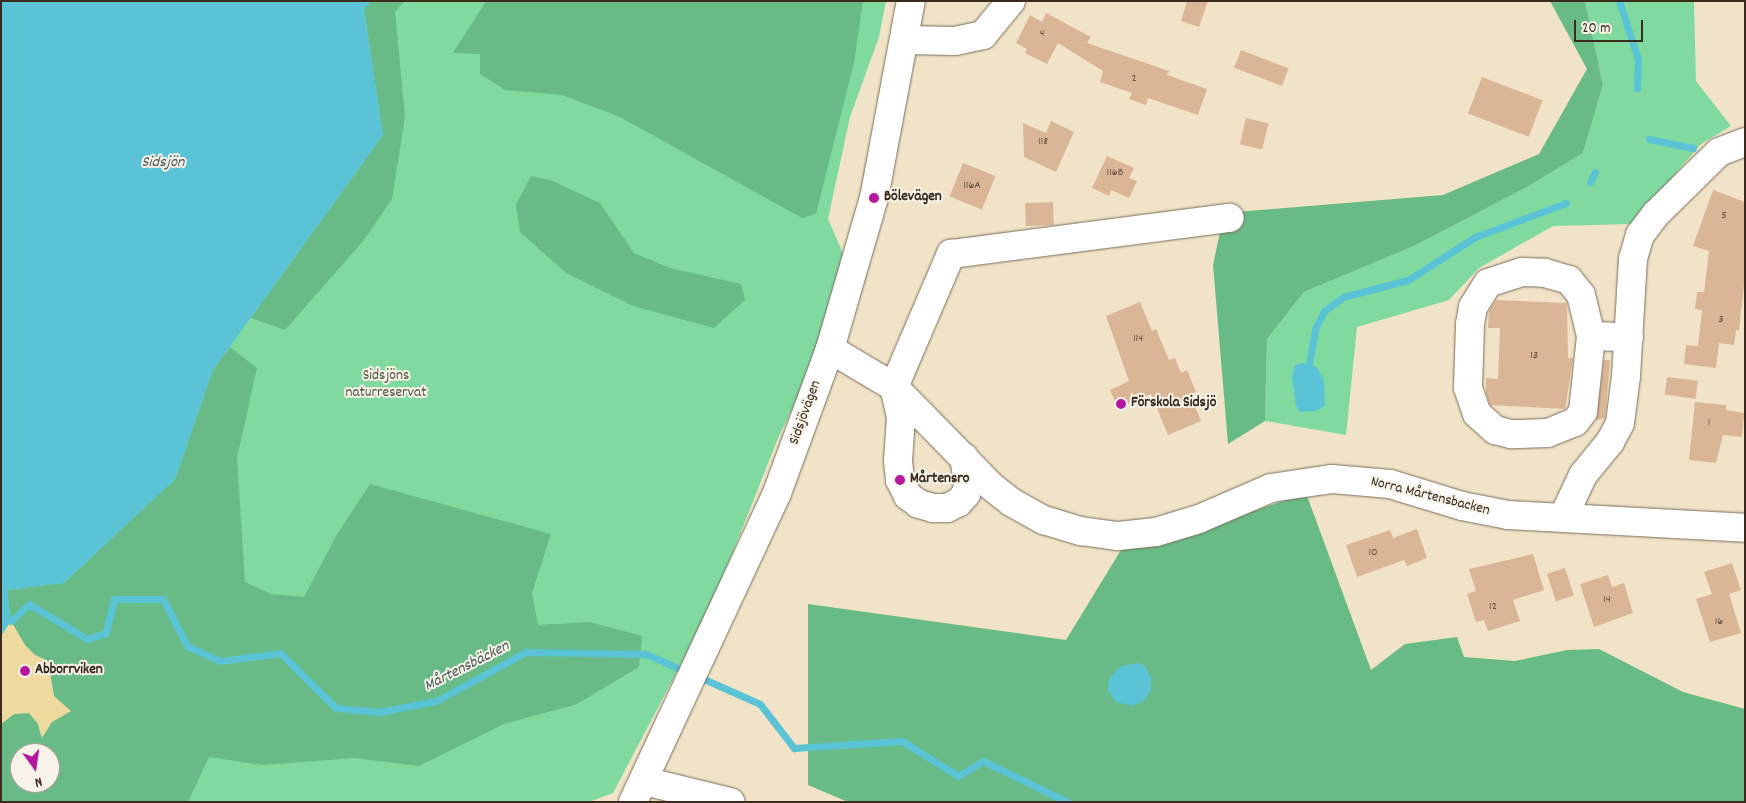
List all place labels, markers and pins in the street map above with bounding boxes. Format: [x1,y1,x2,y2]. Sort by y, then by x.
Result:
place label: Bölevägen [884,189,942,207]
marker: Bölevägen [868,192,880,204]
place label: Förskola Sidsjö [1131,395,1216,413]
marker: Förskola Sidsjö [1115,398,1127,410]
place label: Mårtensro [910,471,969,489]
marker: Mårtensro [894,474,906,486]
place label: Abborrviken [35,662,103,680]
marker: Abborrviken [19,665,31,677]

